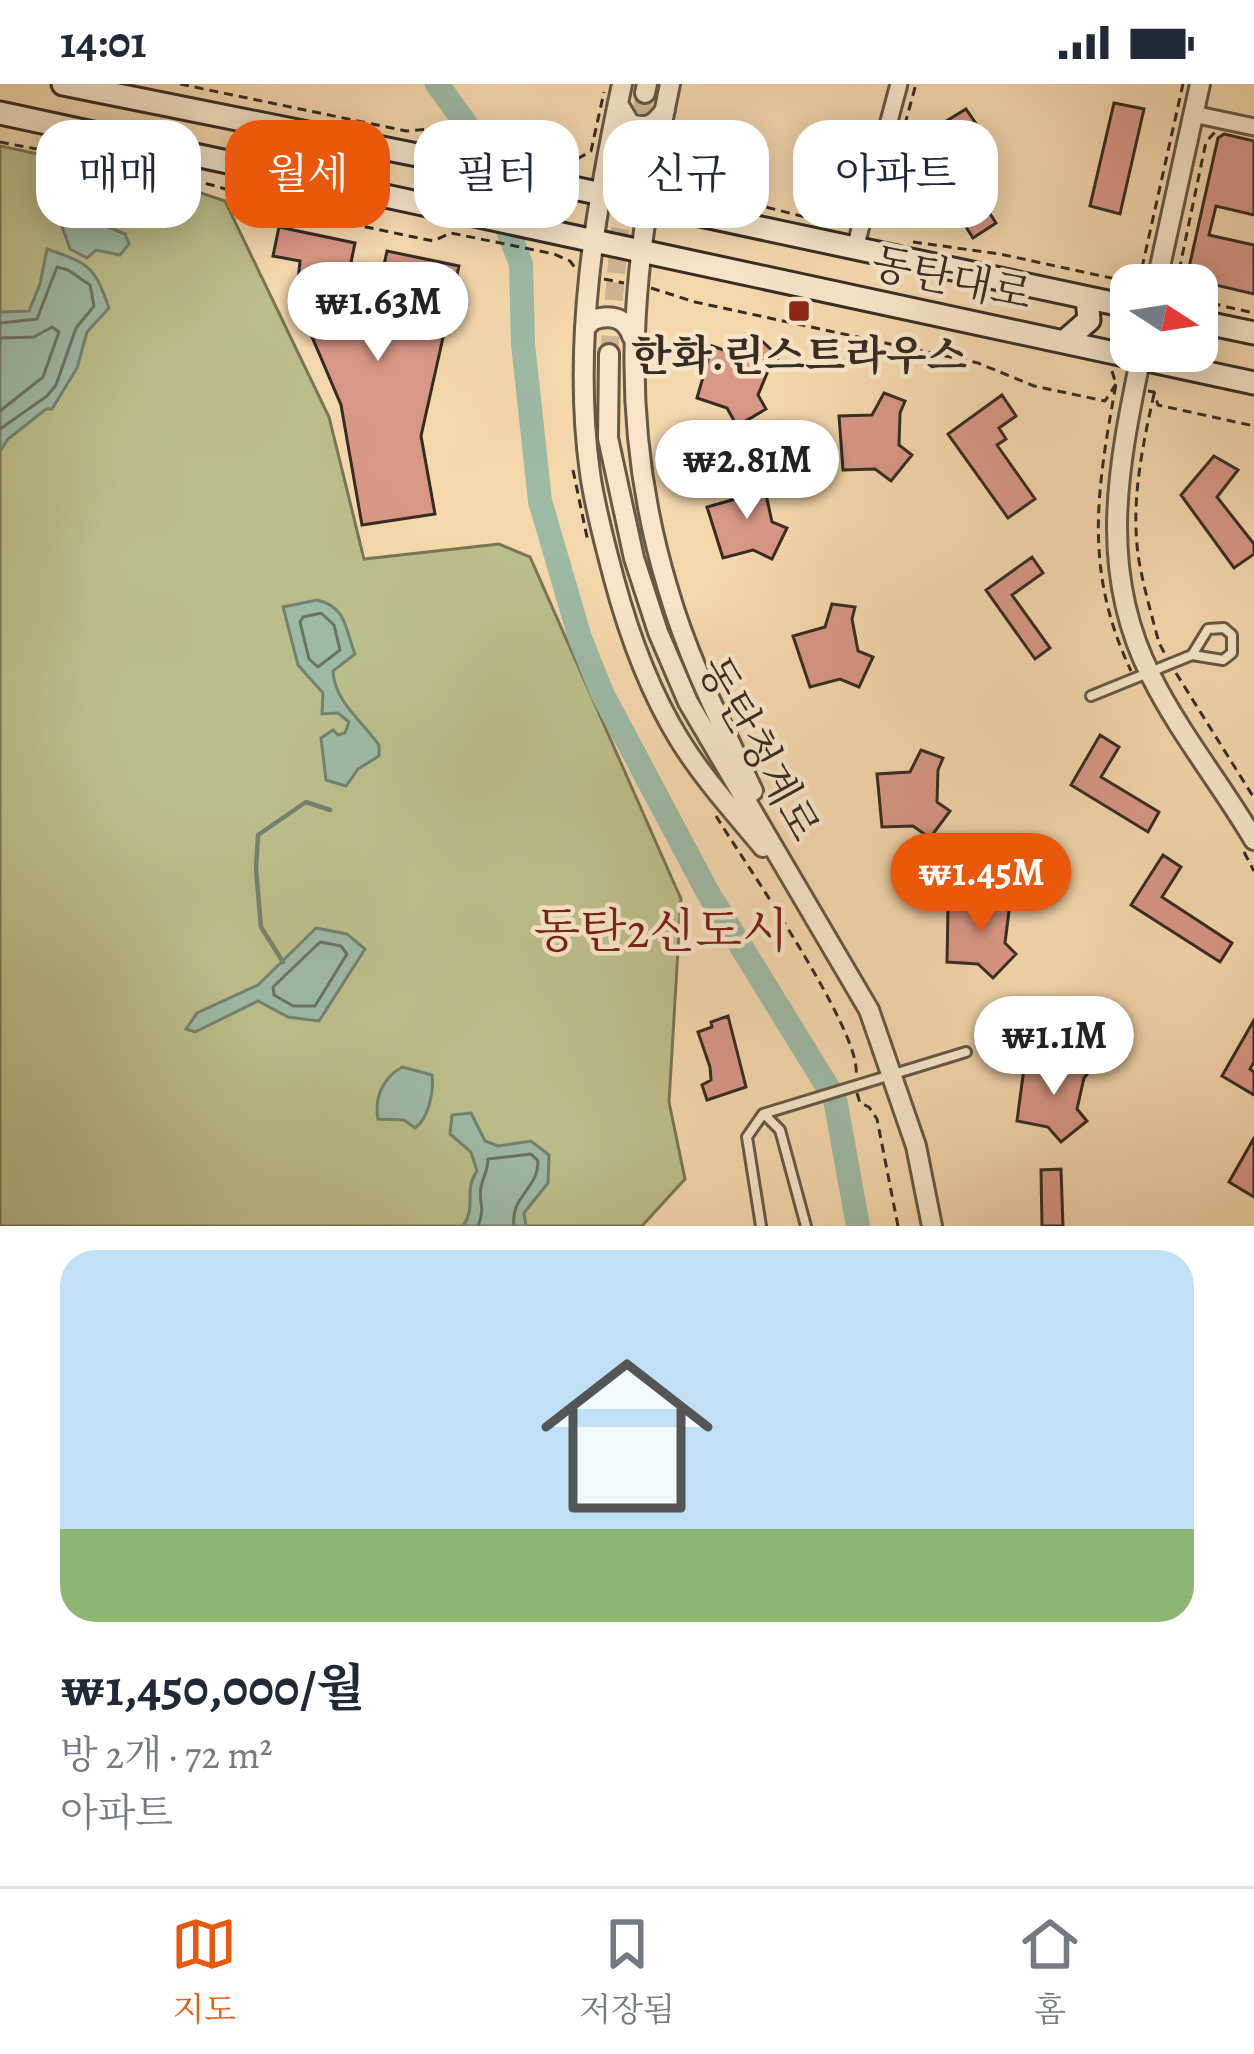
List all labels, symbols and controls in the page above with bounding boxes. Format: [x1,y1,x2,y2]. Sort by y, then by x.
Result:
text: 14:01 [60,11,147,73]
chip: 매매 [36,120,201,228]
chip: 월세 [225,120,390,228]
chip: 필터 [414,120,579,228]
chip: 신규 [603,120,769,228]
chip: 아파트 [793,120,998,228]
street label: 동탄대로 [867,234,1037,323]
pin: ₩1.63M [280,262,476,364]
north arrow [1110,264,1218,372]
map controls [1110,264,1218,372]
text: ₩1.63M [314,274,442,327]
marker: 한화.린스트라우스 [786,298,812,324]
place label: 한화.린스트라우스 [631,327,967,384]
pin: ₩2.81M [649,420,845,522]
text: ₩2.81M [682,432,812,485]
street label: 동탄청계로 [685,646,834,851]
pin: ₩1.45M [883,833,1079,935]
text: ₩1.45M [917,845,1045,898]
district label: 동탄2신도시 [534,898,788,964]
pin: ₩1.1M [970,996,1138,1098]
text: ₩1.1M [1001,1008,1107,1061]
icon: home [519,1328,735,1544]
text: ₩1,450,000/월 [60,1653,366,1723]
text: 방 2개 · 72 m² [60,1728,273,1781]
text: 아파트 [60,1786,173,1839]
tab: 지도 [171,1911,237,2032]
tab: 저장됨 [579,1911,675,2032]
tab: 홈 [1017,1911,1083,2032]

